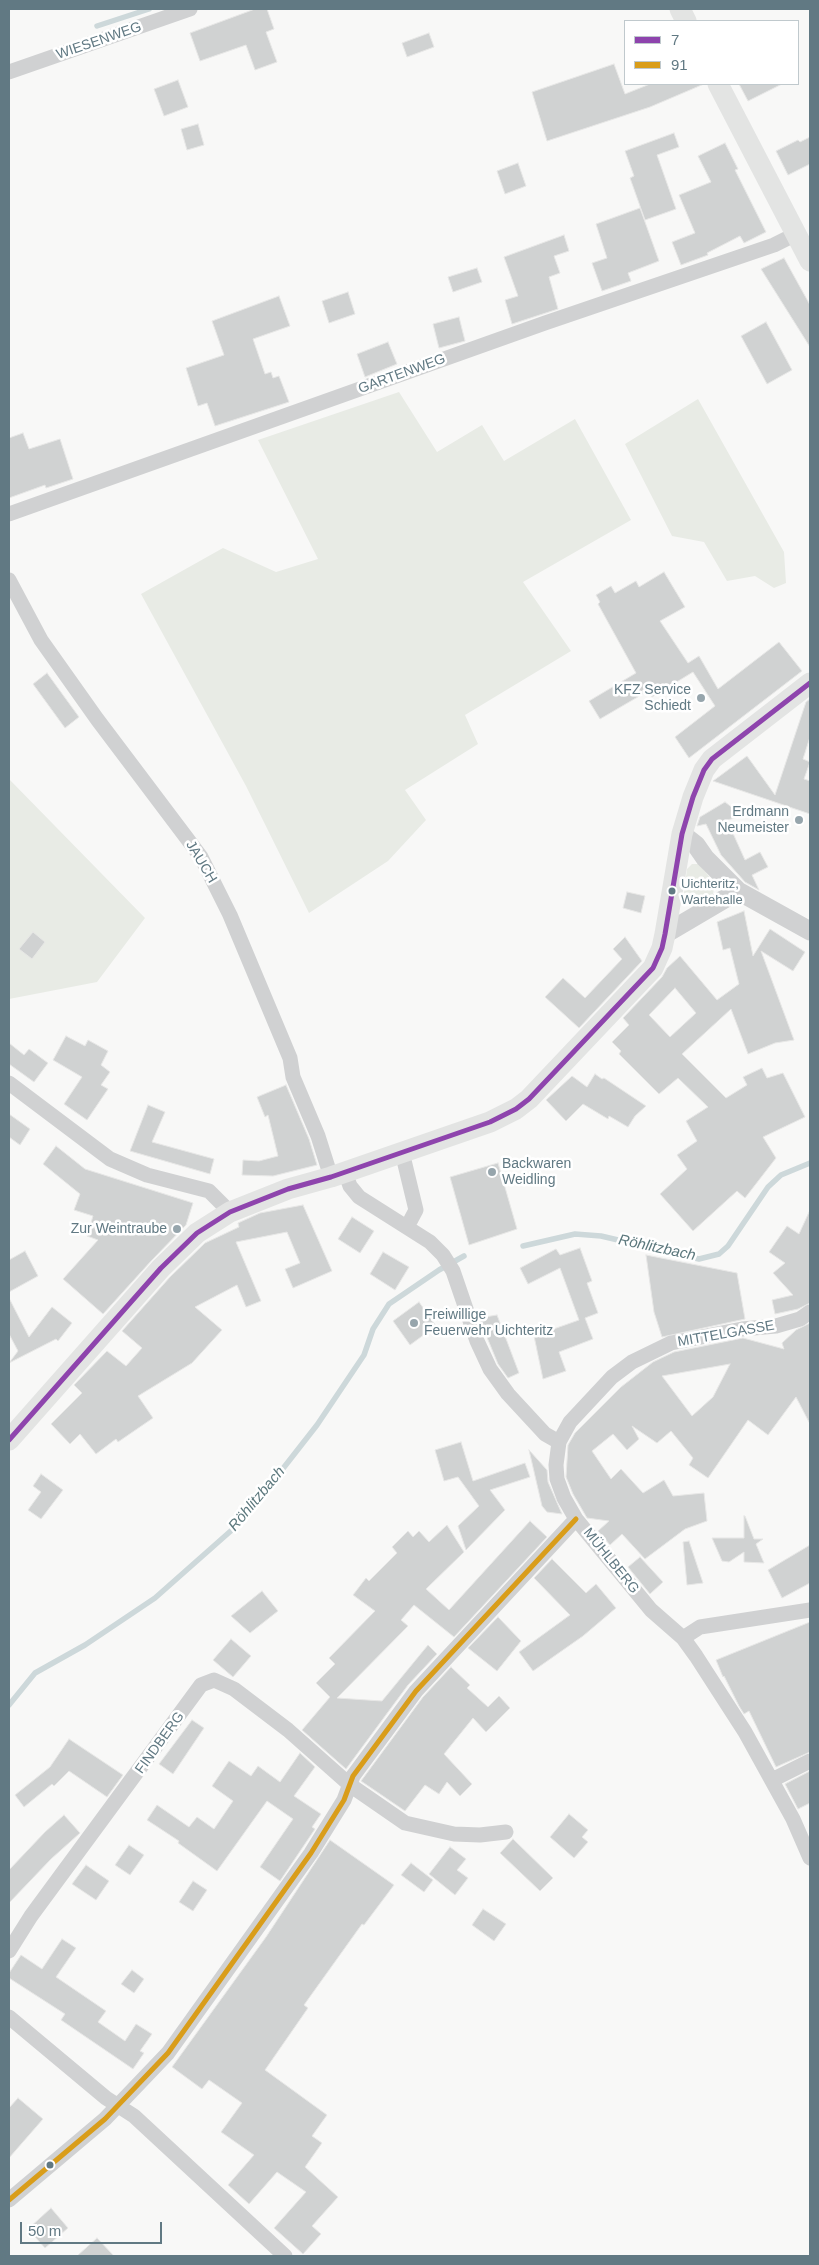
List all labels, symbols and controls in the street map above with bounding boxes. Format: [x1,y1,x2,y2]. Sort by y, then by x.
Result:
street label: WIESENWEG [54,19,144,63]
legend [624,20,799,85]
text: 7 [671,31,679,48]
text: 91 [671,56,688,73]
street label: GARTENWEG [356,350,448,398]
place label: KFZ Service Schiedt [614,682,691,714]
marker: KFZ Service Schiedt [695,692,707,704]
place label: Erdmann Neumeister [717,804,789,836]
marker: Erdmann Neumeister [793,814,805,826]
street label: JAUCH [182,838,220,886]
place label: Uichteritz, Wartehalle [681,876,743,907]
marker: Uichteritz, Wartehalle [667,886,677,896]
place label: Backwaren Weidling [502,1156,571,1188]
marker: Backwaren Weidling [486,1166,498,1178]
place label: Zur Weintraube [71,1221,167,1237]
marker: Zur Weintraube [171,1223,183,1235]
water label: Röhlitzbach [617,1231,697,1265]
place label: Freiwillige Feuerwehr Uichteritz [424,1307,553,1340]
marker: Freiwillige Feuerwehr Uichteritz [408,1317,420,1329]
street label: MITTELGASSE [676,1317,776,1351]
water label: Röhlitzbach [225,1463,289,1535]
street label: MÜHLBERG [580,1525,642,1597]
street label: FINDBERG [132,1709,188,1777]
unlabelled marker [45,2160,55,2170]
scale bar [22,2212,165,2244]
text: 50 m [28,2222,61,2239]

